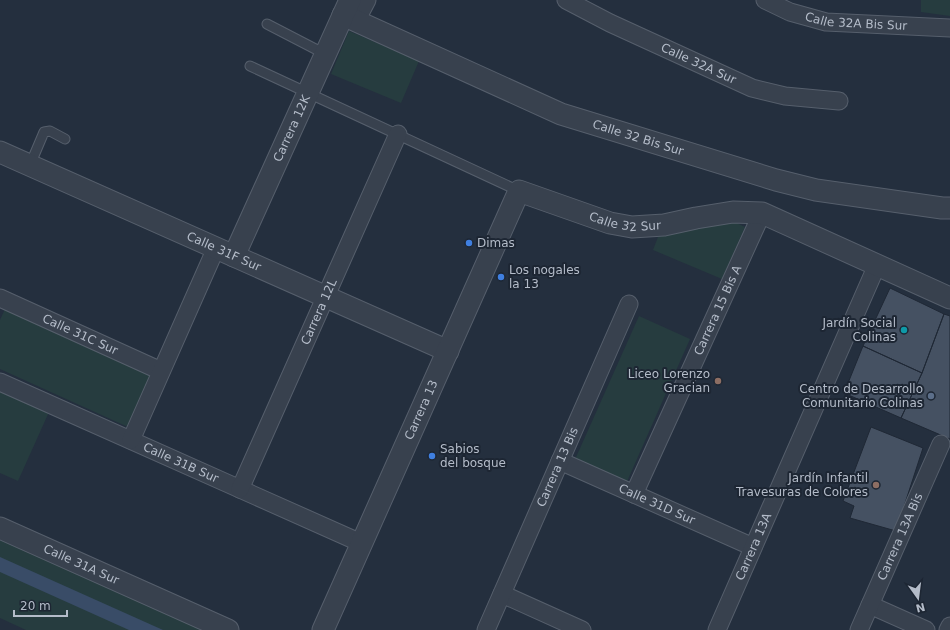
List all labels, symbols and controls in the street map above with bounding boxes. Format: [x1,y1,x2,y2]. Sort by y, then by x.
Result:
street label: Calle 32A Bis Sur [803,9,908,33]
street label: Calle 32A Sur [659,40,738,87]
street label: Carrera 12K [271,92,313,164]
street label: Calle 32 Bis Sur [591,117,685,158]
street label: Calle 32 Sur [587,209,661,234]
street label: Calle 31F Sur [185,229,263,274]
place label: Dimas [477,236,515,250]
marker: Dimas [464,238,474,248]
street label: Carrera 15 Bis A [691,262,745,358]
place label: Los nogales la 13 [509,263,580,291]
marker: Los nogales la 13 [496,272,506,282]
street label: Carrera 12L [298,276,340,347]
street label: Calle 31C Sur [40,311,120,358]
place label: Jardín Social Colinas [821,316,896,344]
marker: Jardín Social Colinas [899,325,909,335]
place label: Liceo Lorenzo Gracian [628,367,710,395]
marker: Liceo Lorenzo Gracian [713,376,723,386]
street label: Carrera 13 [402,378,441,442]
place label: Centro de Desarrollo Comunitario Colinas [799,382,923,410]
marker: Centro de Desarrollo Comunitario Colinas [926,391,936,401]
street label: Carrera 13 Bis [534,425,581,509]
street label: Calle 31B Sur [141,440,221,486]
place label: Sabios del bosque [440,442,506,470]
marker: Sabios del bosque [427,451,437,461]
place label: Jardín Infantil Travesuras de Colores [735,471,868,499]
marker: Jardín Infantil Travesuras de Colores [871,480,881,490]
street label: Calle 31D Sur [616,481,697,527]
street label: Carrera 13A Bis [875,491,925,582]
street label: Carrera 13A [733,510,775,583]
street label: Calle 31A Sur [41,541,121,587]
north arrow [898,578,938,618]
scale bar [14,592,67,618]
text: 20 m [20,599,51,613]
text: N [914,600,926,615]

